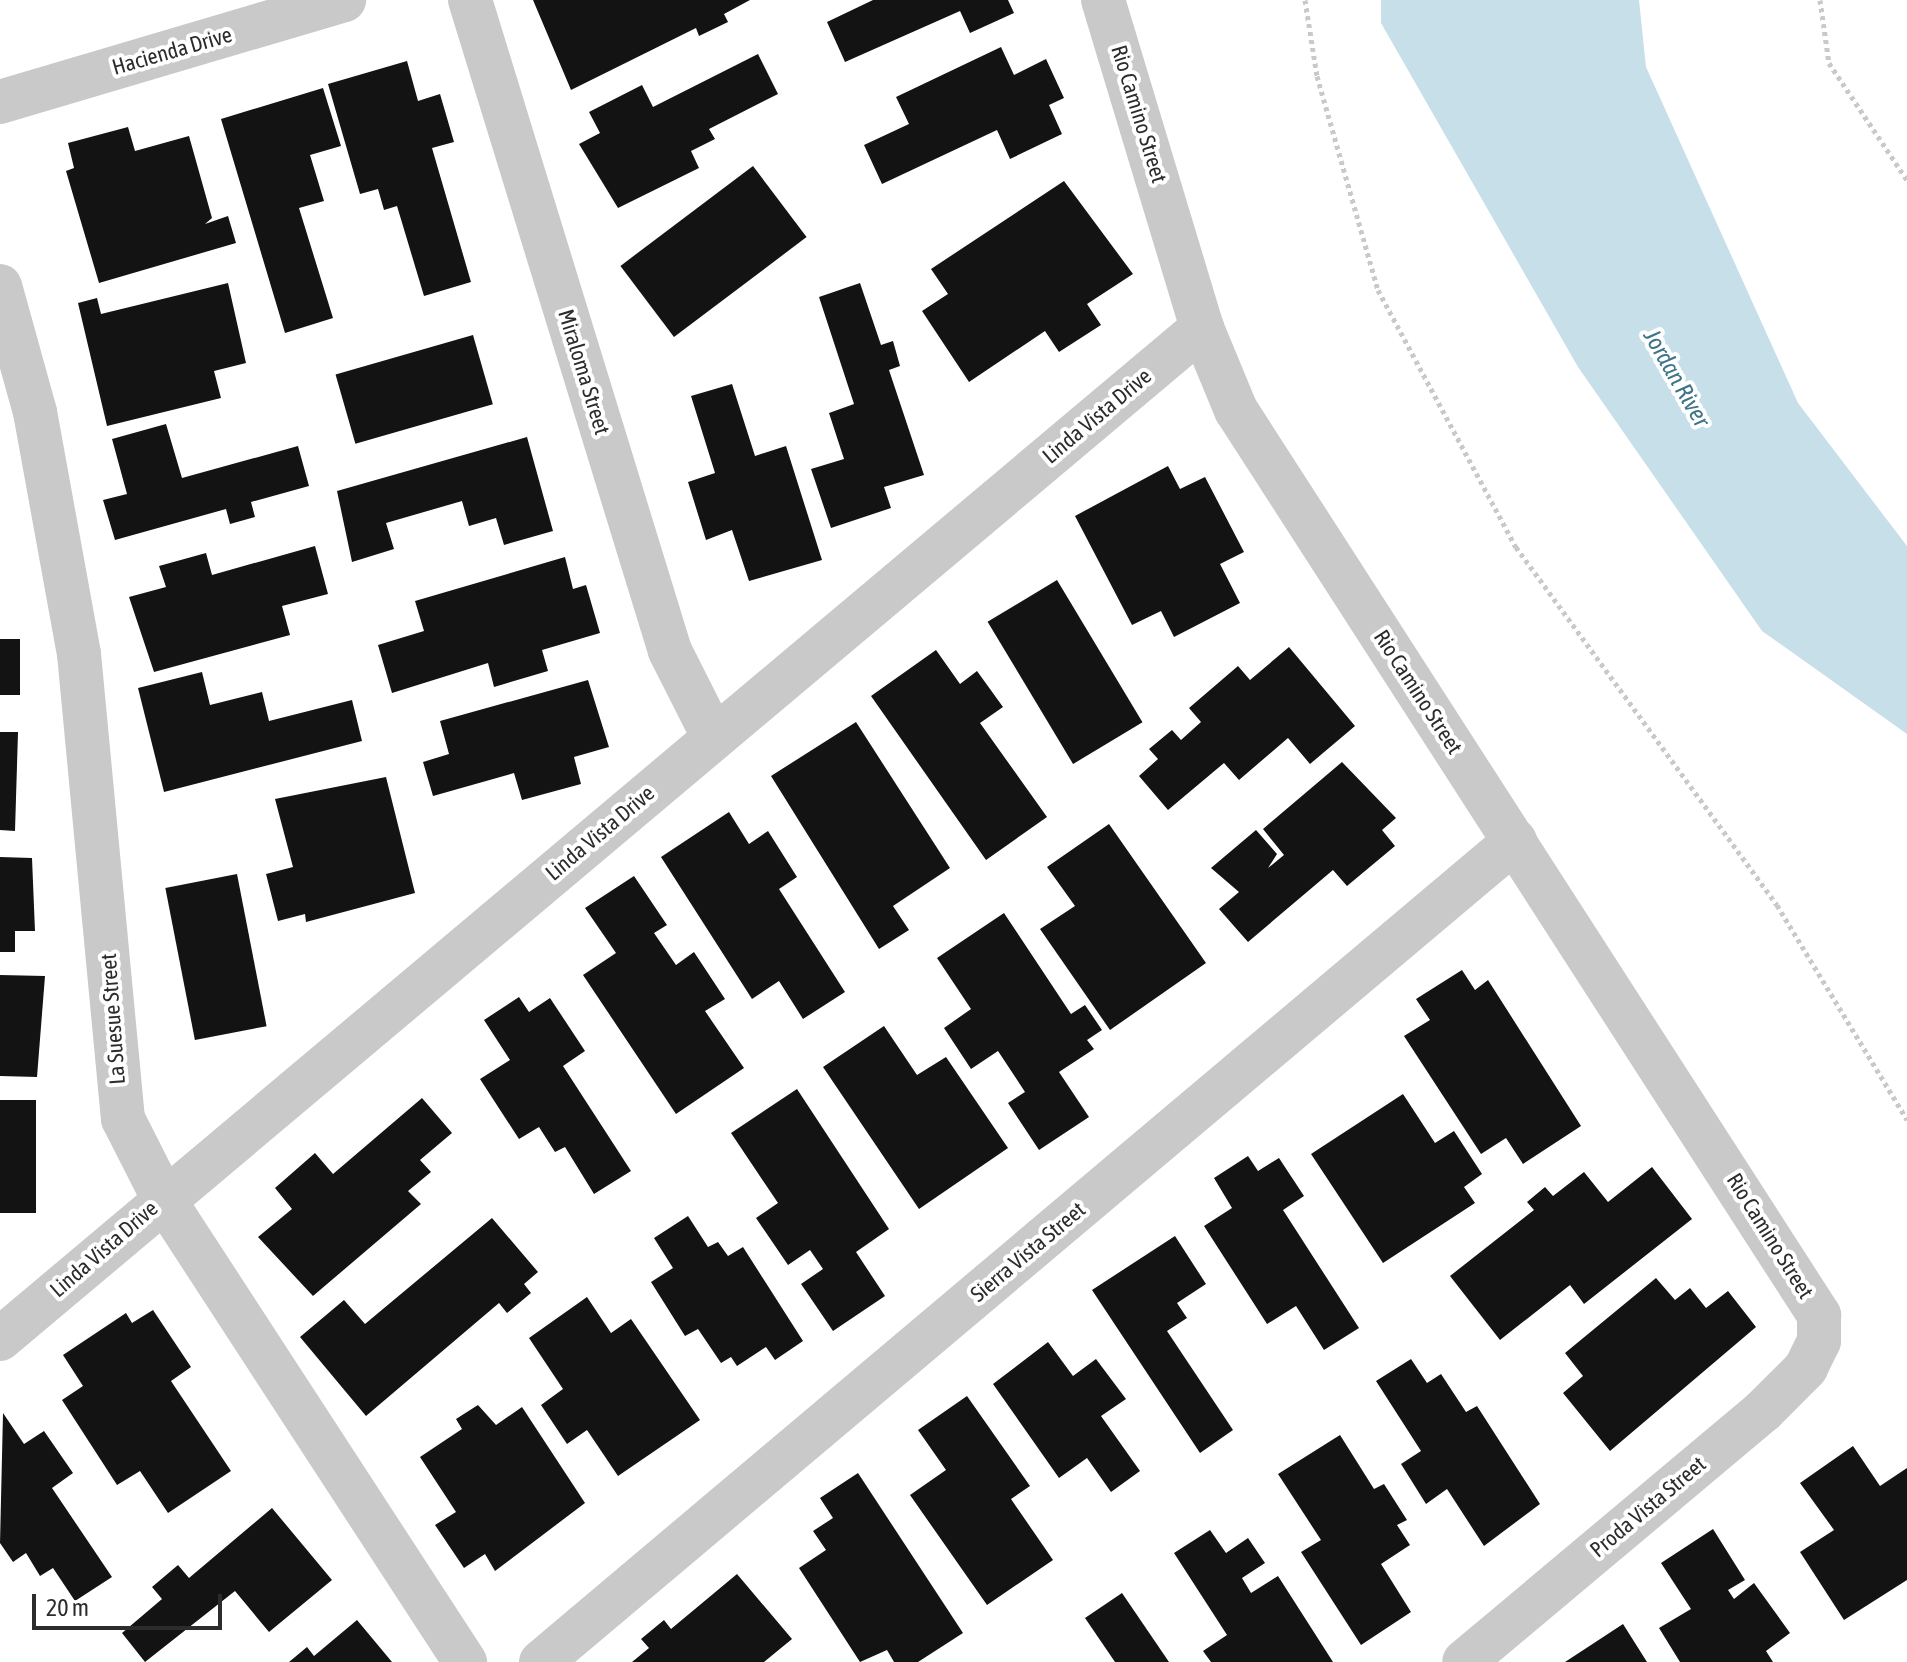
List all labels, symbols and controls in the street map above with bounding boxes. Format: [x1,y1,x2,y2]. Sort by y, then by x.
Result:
street label: Hacienda Drive [109,21,235,81]
street label: Rio Camino Street [1106,42,1172,186]
street label: Miraloma Street [552,306,616,438]
water label: Jordan River [1638,324,1716,432]
street label: Linda Vista Drive [1037,363,1157,469]
street label: Rio Camino Street [1368,625,1468,759]
street label: Linda Vista Drive [540,780,660,886]
street label: La Suesue Street [95,953,131,1085]
street label: Rio Camino Street [1721,1168,1819,1304]
street label: Linda Vista Drive [45,1195,163,1303]
street label: Sierra Vista Street [965,1196,1091,1308]
street label: Proda Vista Street [1585,1451,1711,1563]
scale bar [36,1578,226,1628]
text: 20 m [46,1594,89,1621]

